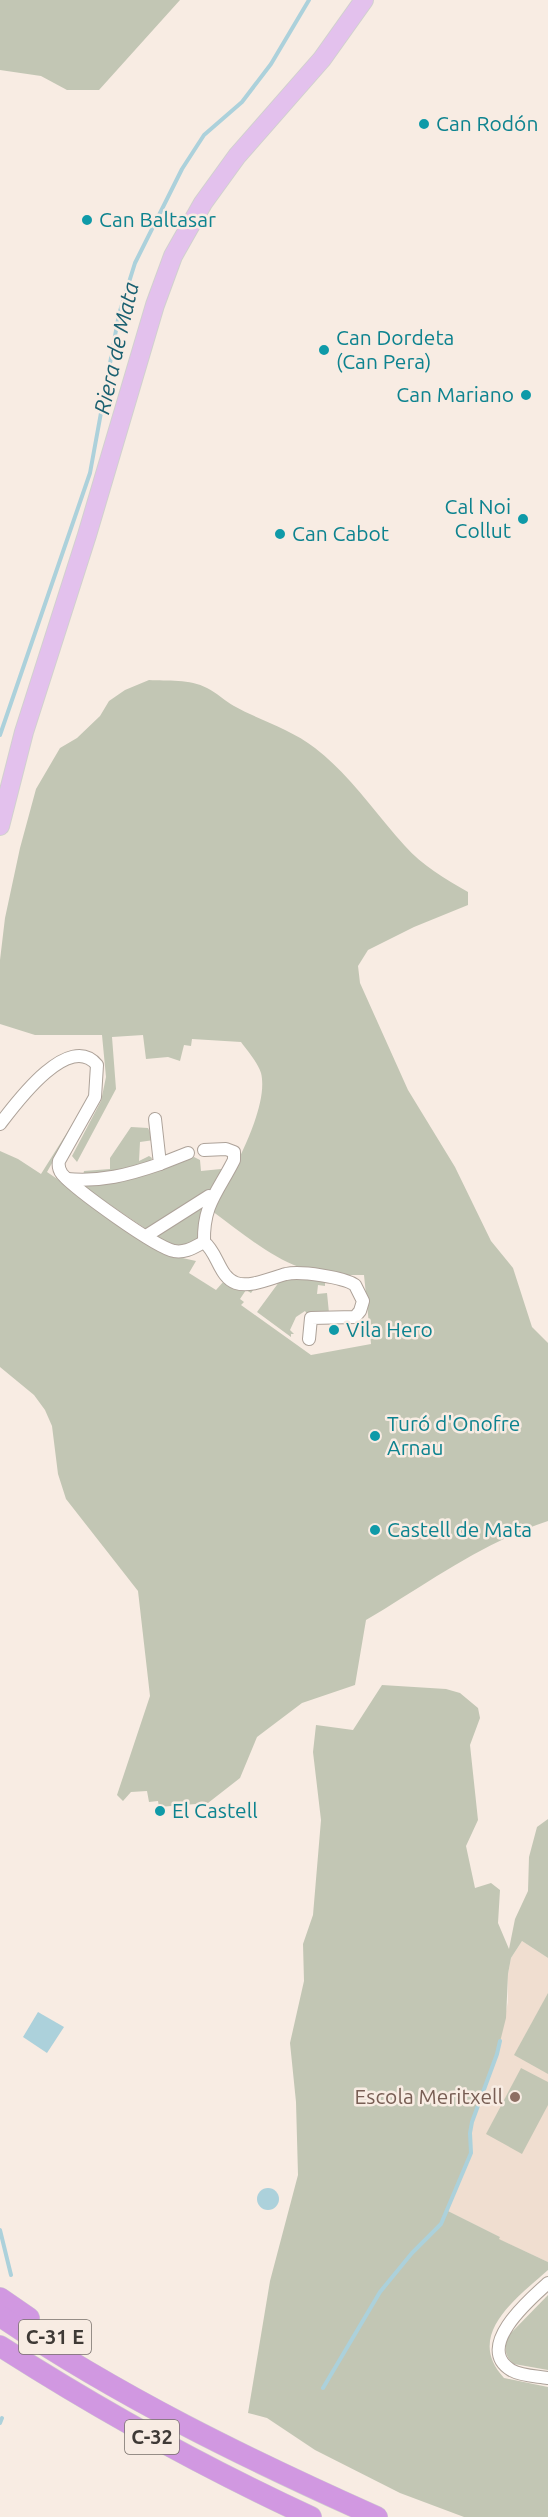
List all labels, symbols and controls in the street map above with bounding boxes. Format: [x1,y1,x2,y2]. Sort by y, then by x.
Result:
place label: Can Rodón [436,111,538,135]
marker: Can Rodón [417,117,431,131]
place label: Can Baltasar [99,207,216,231]
marker: Can Baltasar [80,213,94,227]
water label: Riera de Mata [88,279,143,416]
place label: Can Dordeta (Can Pera) [336,325,454,373]
marker: Can Dordeta (Can Pera) [317,343,331,357]
place label: Can Mariano [396,382,514,406]
marker: Can Mariano [519,388,533,402]
place label: Cal Noi Collut [445,494,511,542]
marker: Cal Noi Collut [516,512,530,526]
place label: Can Cabot [292,521,389,545]
marker: Can Cabot [273,527,287,541]
place label: Vila Hero [346,1317,433,1341]
marker: Vila Hero [327,1323,341,1337]
place label: Turó d'Onofre Arnau [387,1411,520,1459]
marker: Turó d'Onofre Arnau [368,1429,382,1443]
place label: Castell de Mata [387,1517,532,1541]
marker: Castell de Mata [368,1523,382,1537]
place label: El Castell [172,1798,258,1822]
marker: El Castell [153,1804,167,1818]
place label: Escola Meritxell [355,2084,503,2108]
marker: Escola Meritxell [508,2090,522,2104]
road number: C-31 E [19,2320,91,2354]
road number: C-32 [125,2420,179,2454]

